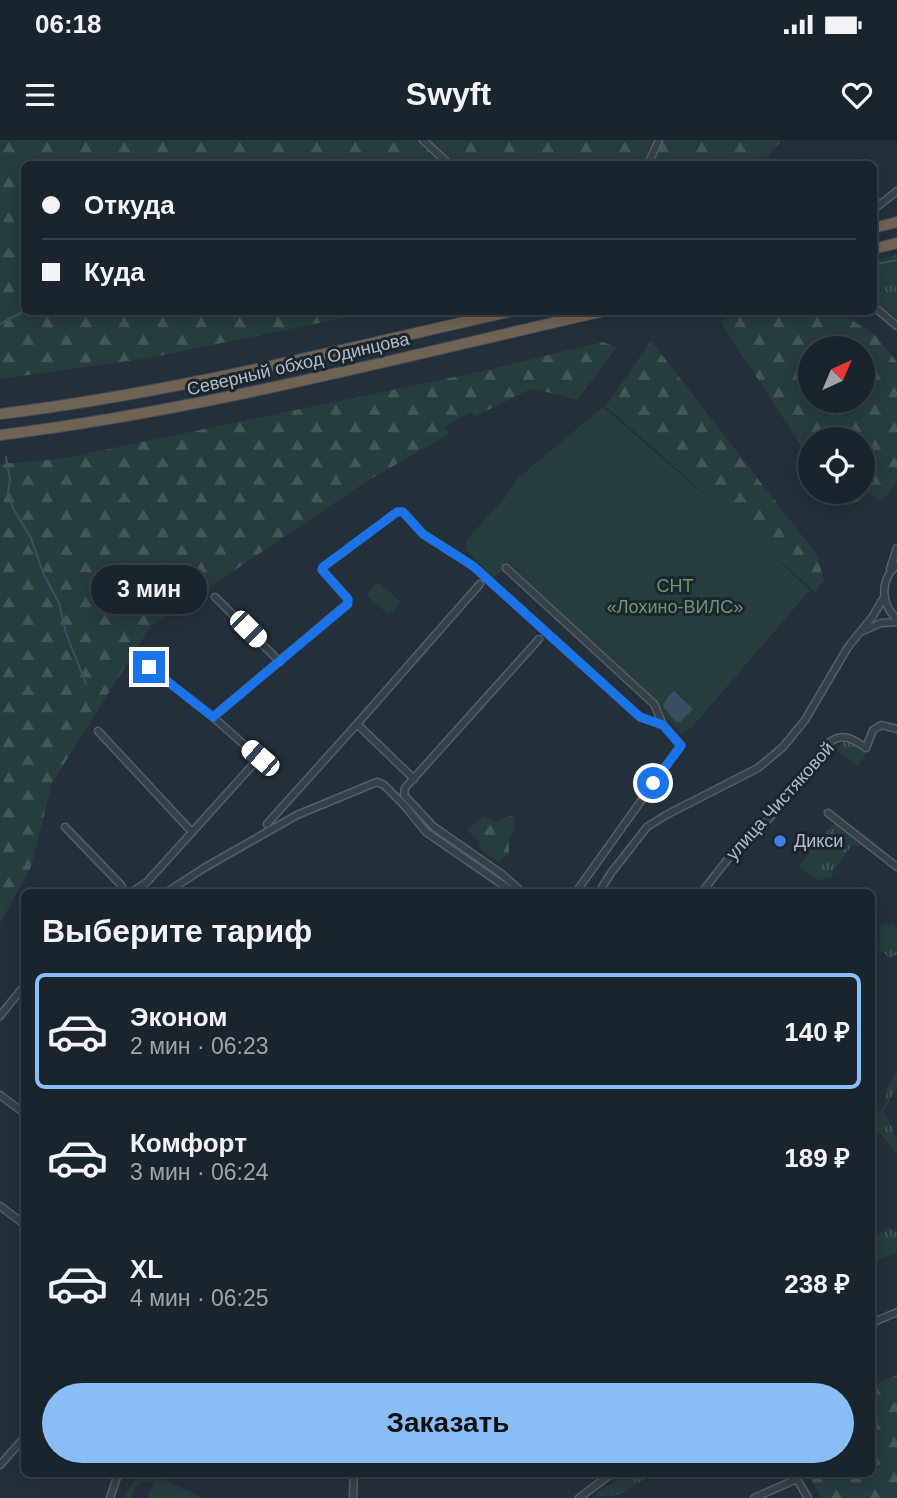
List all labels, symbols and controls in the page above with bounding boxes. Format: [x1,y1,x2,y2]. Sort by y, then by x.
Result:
text: 06:18 [35,9,102,39]
icon: menu [21,76,59,114]
text: Swyft [406,76,491,112]
icon: heart [838,76,876,114]
text: Откуда [84,190,175,220]
text: Куда [84,257,145,287]
street label: Северный обход Одинцова [185,328,412,399]
north arrow [798,336,875,413]
map controls [798,336,875,504]
button: locate [798,427,875,504]
callout: 3 мин [91,566,207,615]
text: 3 мин [117,576,181,602]
park label: СНТ «Лохино-ВИЛС» [607,576,743,617]
car [226,607,271,651]
route end [133,651,165,683]
car [238,736,283,780]
street label: улица Чистяковой [722,738,838,864]
route start [637,767,669,799]
place label: Дикси [794,831,843,851]
marker: Дикси [772,833,788,849]
text: Выберите тариф [42,913,312,949]
icon: car [46,1000,109,1063]
text: Эконом [130,1002,228,1032]
text: 140 ₽ [784,1017,850,1047]
text: 2 мин · 06:23 [130,1033,269,1059]
icon: car [46,1126,109,1189]
text: Комфорт [130,1128,247,1158]
text: 189 ₽ [784,1143,850,1173]
text: 3 мин · 06:24 [130,1159,269,1185]
icon: car [46,1252,109,1315]
text: XL [130,1254,163,1284]
text: 238 ₽ [784,1269,850,1299]
text: 4 мин · 06:25 [130,1285,269,1311]
button: Заказать [42,1383,854,1463]

